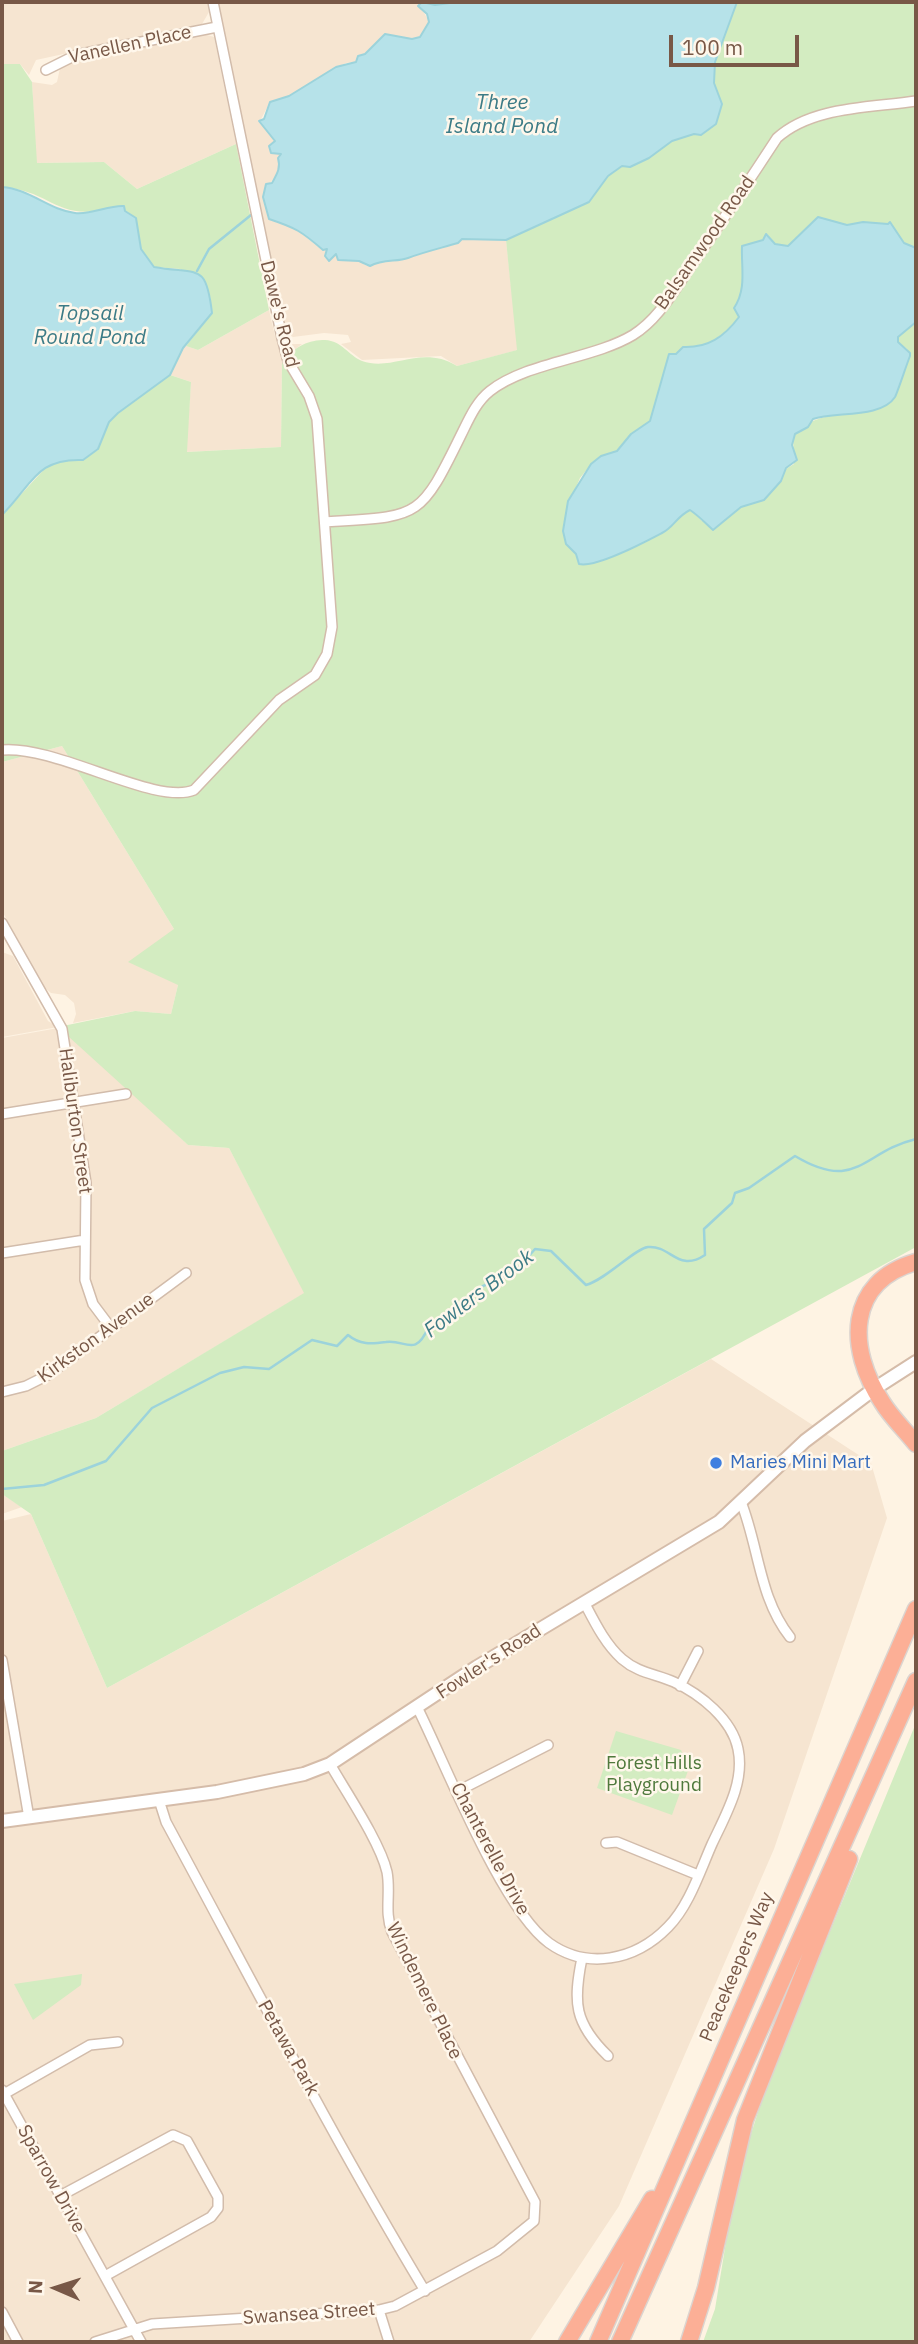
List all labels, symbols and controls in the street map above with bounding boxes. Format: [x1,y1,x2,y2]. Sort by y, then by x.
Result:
street label: Vanellen Place [66,21,194,69]
scale bar [673,21,802,65]
text: 100 m [682,33,743,61]
water label: Three Island Pond [446,90,558,140]
street label: Balsamwood Road [650,172,760,314]
street label: Dawe's Road [255,258,303,370]
water label: Topsail Round Pond [34,301,146,351]
street label: Haliburton Street [53,1047,97,1195]
water label: Fowlers Brook [419,1245,539,1343]
street label: Kirkston Avenue [33,1288,159,1388]
place label: Maries Mini Mart [730,1452,871,1474]
marker: Maries Mini Mart [708,1455,724,1471]
street label: Fowler's Road [432,1620,546,1704]
park label: Forest Hills Playground [606,1753,702,1797]
street label: Chanterelle Drive [445,1779,535,1919]
street label: Peacekeepers Way [695,1889,779,2045]
street label: Windemere Place [381,1919,467,2063]
street label: Petawa Park [252,1996,324,2100]
street label: Sparrow Drive [12,2121,90,2237]
north arrow [21,2253,91,2323]
text: N [23,2279,47,2294]
street label: Swansea Street [242,2298,376,2330]

